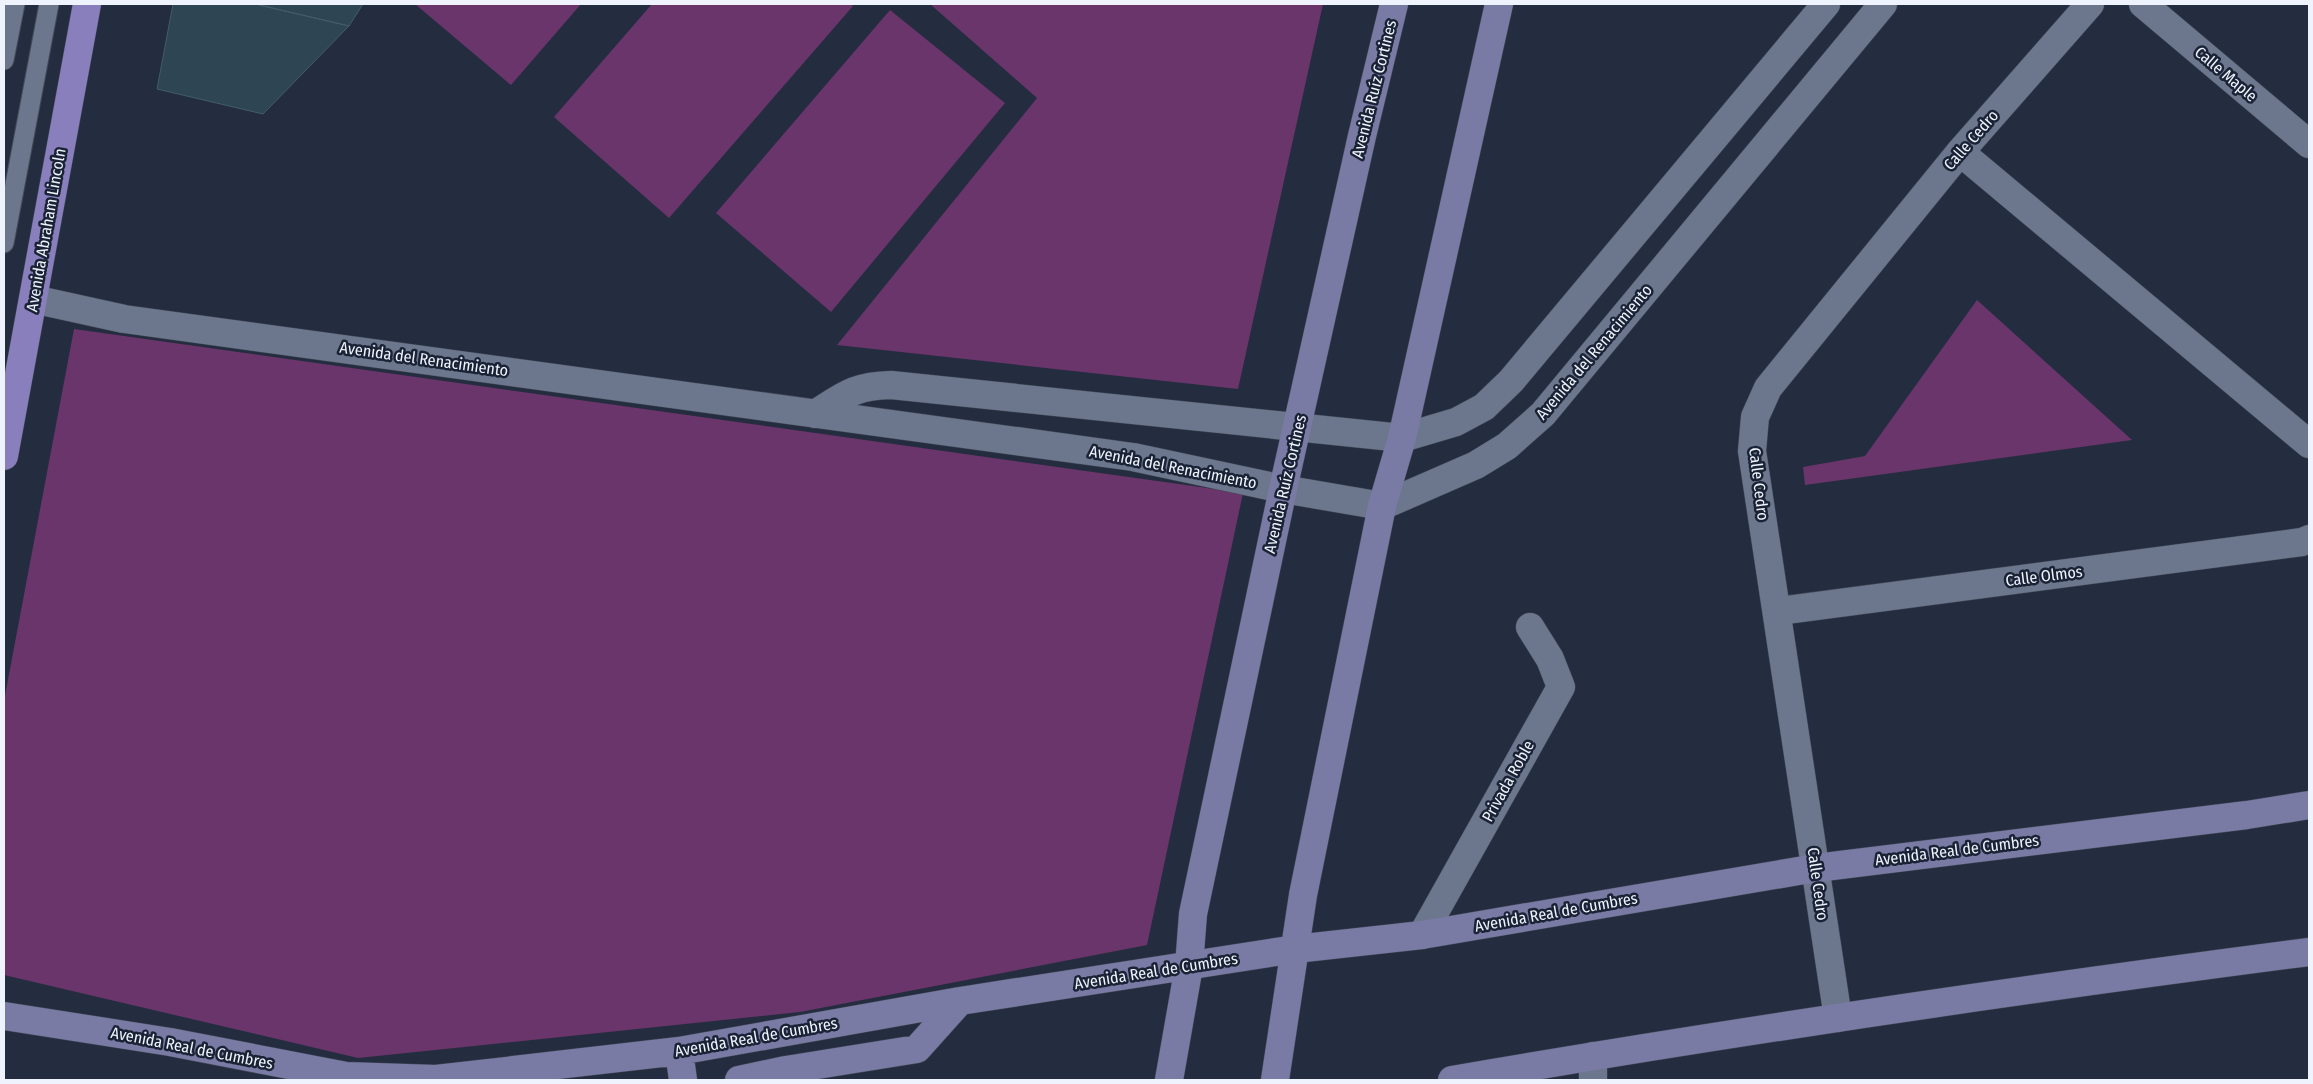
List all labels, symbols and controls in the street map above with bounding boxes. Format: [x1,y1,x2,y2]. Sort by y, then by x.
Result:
street label: Avenida Ruíz Cortines [1348,18,1400,160]
street label: Calle Maple [2191,42,2261,106]
street label: Calle Cedro [1940,106,2002,174]
street label: Avenida Abraham Lincoln [22,147,70,313]
street label: Avenida del Renacimiento [1532,281,1656,423]
street label: Avenida del Renacimiento [338,338,510,380]
street label: Avenida Ruíz Cortines [1260,413,1310,555]
street label: Avenida del Renacimiento [1088,441,1258,493]
street label: Calle Cedro [1745,446,1773,522]
street label: Calle Olmos [2004,562,2084,590]
street label: Privada Roble [1478,737,1538,825]
street label: Avenida Real de Cumbres [1874,830,2040,869]
street label: Calle Cedro [1803,846,1833,922]
street label: Avenida Real de Cumbres [1473,888,1639,936]
street label: Avenida Real de Cumbres [1073,949,1239,993]
street label: Avenida Real de Cumbres [673,1013,839,1061]
street label: Avenida Real de Cumbres [109,1023,275,1073]

